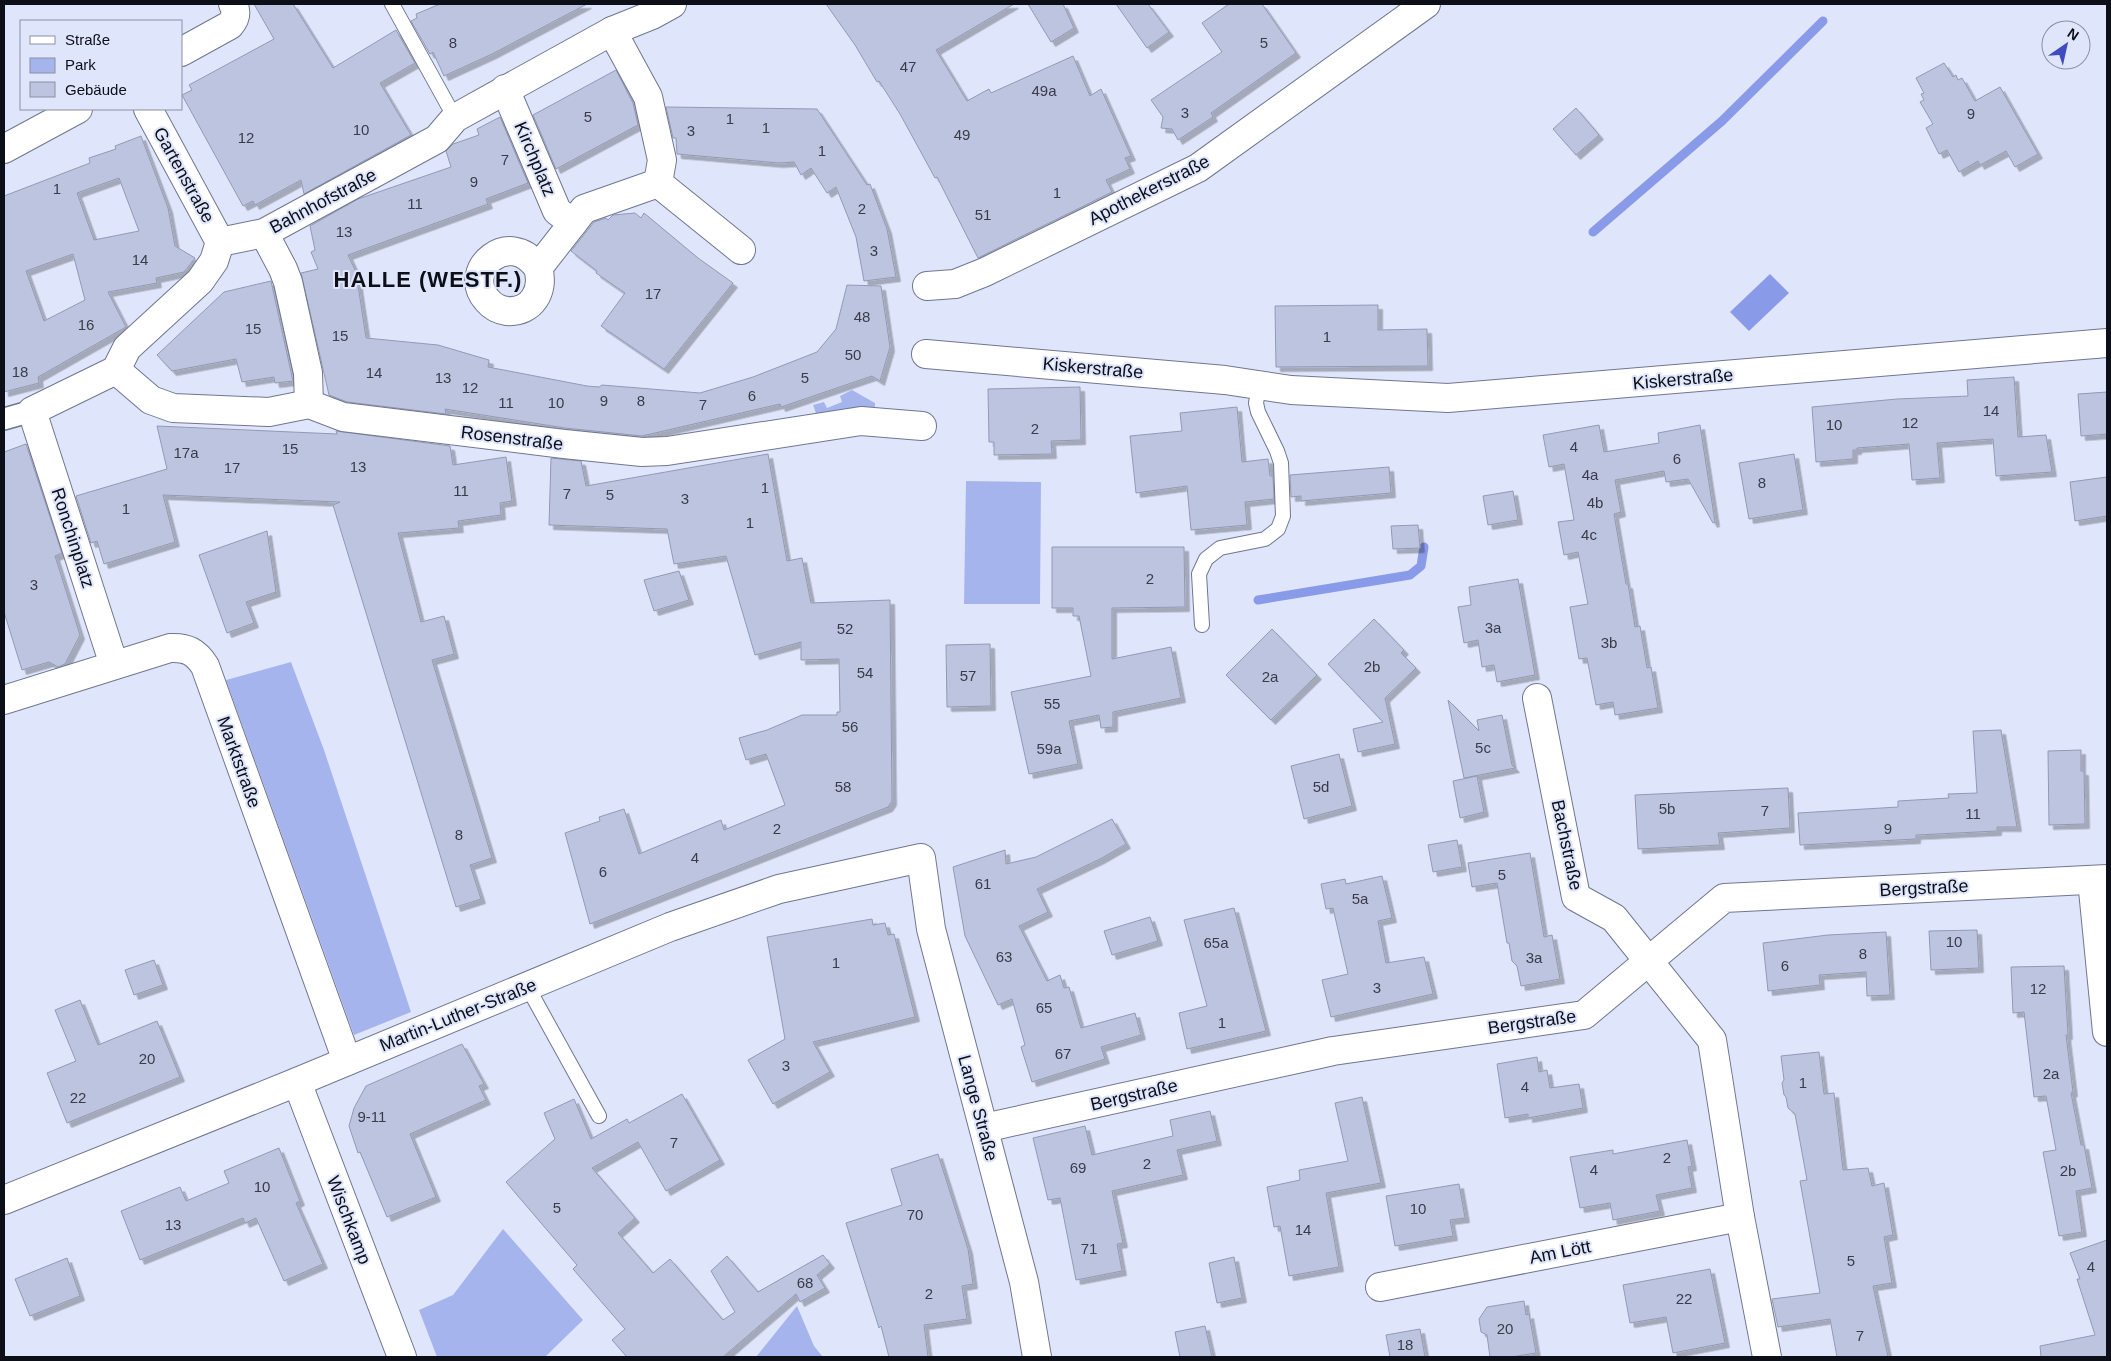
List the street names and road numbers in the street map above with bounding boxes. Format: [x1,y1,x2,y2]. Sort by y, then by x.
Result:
street label: Kirchplatz [510,119,560,199]
street label: Gartenstraße [150,124,218,226]
street label: Apothekerstraße [1085,151,1213,229]
street label: Bahnhofstraße [266,164,380,238]
street label: Kiskerstraße [1042,354,1144,382]
street label: Kiskerstraße [1632,365,1734,393]
street label: Rosenstraße [460,422,564,454]
street label: Ronchinplatz [47,485,99,591]
street label: Marktstraße [213,713,265,811]
street label: Bachstraße [1548,798,1586,892]
street label: Bergstraße [1879,876,1969,900]
street label: Martin-Luther-Straße [377,974,539,1056]
street label: Bergstraße [1487,1006,1577,1038]
street label: Lange Straße [954,1053,1002,1163]
street label: Bergstraße [1088,1075,1180,1115]
street label: Wischkamp [323,1173,375,1267]
street label: Am Lött [1528,1236,1592,1268]

